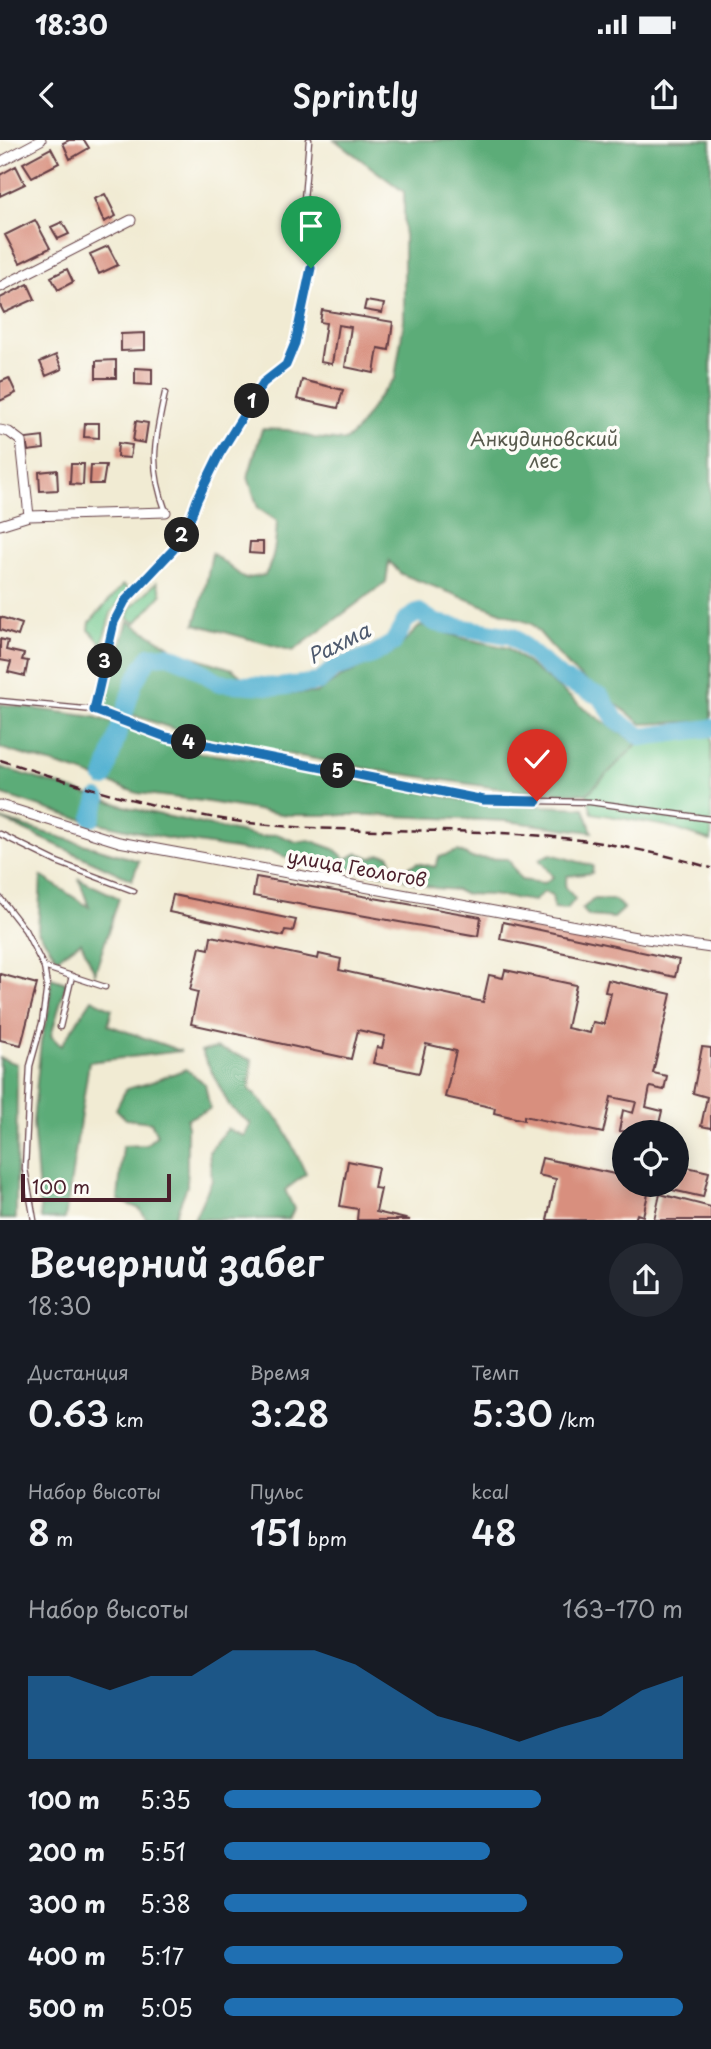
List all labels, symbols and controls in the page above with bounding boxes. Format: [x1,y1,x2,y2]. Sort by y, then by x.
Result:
text: 18:30 [35,5,108,44]
text: Sprintly [292,71,419,119]
icon: back [28,76,66,114]
icon: share [645,76,683,114]
pin [281,196,341,268]
icon: arrive [292,207,330,245]
pin: 1 [234,384,270,418]
text: 1 [247,386,256,414]
park label: Анкудиновский лес [470,424,618,474]
pin: 2 [164,518,200,552]
text: 2 [175,520,188,548]
water label: Рахма [301,613,376,671]
pin: 3 [88,644,122,678]
text: 3 [98,646,111,674]
pin: 4 [172,724,206,760]
text: 4 [182,727,195,755]
pin [507,729,567,801]
icon: check [518,740,556,778]
pin: 5 [320,754,356,788]
text: 5 [331,756,344,784]
street label: улица Геологов [285,841,429,893]
map controls [612,1120,689,1197]
button: locate [612,1120,689,1197]
scale bar [21,1170,172,1202]
text: 100 m [32,1172,90,1200]
text: Вечерний забег [28,1233,324,1290]
button: share [609,1243,683,1317]
text: 18:30 [28,1288,91,1323]
text: Дистанция [28,1358,129,1386]
text: Время [250,1358,310,1386]
text: Темп [471,1358,519,1386]
text: 0.63 [28,1386,109,1439]
text: 3:28 [250,1386,329,1439]
text: 5:30 [471,1386,553,1439]
text: km [109,1405,144,1433]
text: /km [553,1405,595,1433]
text: Набор высоты [28,1477,161,1505]
text: Пульс [250,1477,303,1505]
text: kcal [471,1477,509,1505]
text: 8 [28,1505,50,1558]
text: 151 [250,1505,301,1558]
text: 48 [471,1505,517,1558]
text: m [50,1524,73,1552]
text: bpm [301,1524,347,1552]
text: Набор высоты [28,1591,189,1626]
text: 163–170 m [562,1591,683,1626]
text: 100 m [28,1782,100,1817]
text: 5:35 [140,1782,191,1817]
text: 200 m [28,1834,105,1869]
text: 5:51 [140,1834,186,1869]
text: 300 m [28,1886,106,1921]
text: 5:38 [140,1886,191,1921]
text: 400 m [28,1938,106,1973]
text: 5:17 [140,1938,184,1973]
text: 500 m [28,1990,105,2025]
text: 5:05 [140,1990,193,2025]

